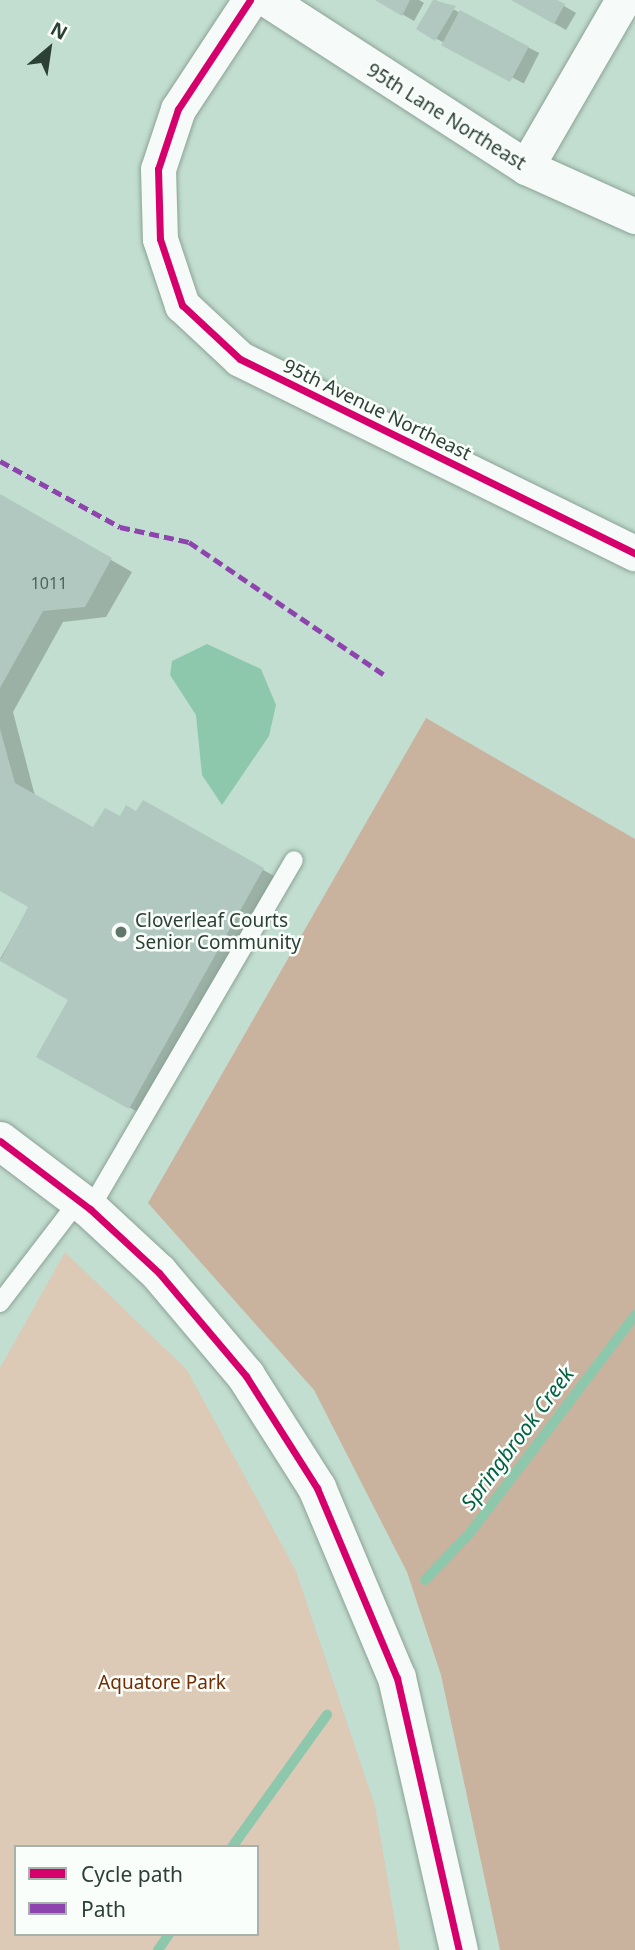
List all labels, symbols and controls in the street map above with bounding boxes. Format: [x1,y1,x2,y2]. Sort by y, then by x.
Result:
north arrow [14,14,84,84]
text: N [46,16,72,46]
street label: 95th Lane Northeast [362,59,530,175]
street label: 95th Avenue Northeast [279,354,475,466]
house number: 1011 [31,573,67,593]
place label: Cloverleaf Courts Senior Community [135,910,301,954]
marker: Cloverleaf Courts Senior Community [113,924,129,940]
water label: Springbrook Creek [455,1362,579,1514]
park label: Aquatore Park [98,1672,226,1694]
legend [14,1845,259,1936]
text: Cycle path [81,1860,183,1888]
text: Path [81,1895,126,1923]

